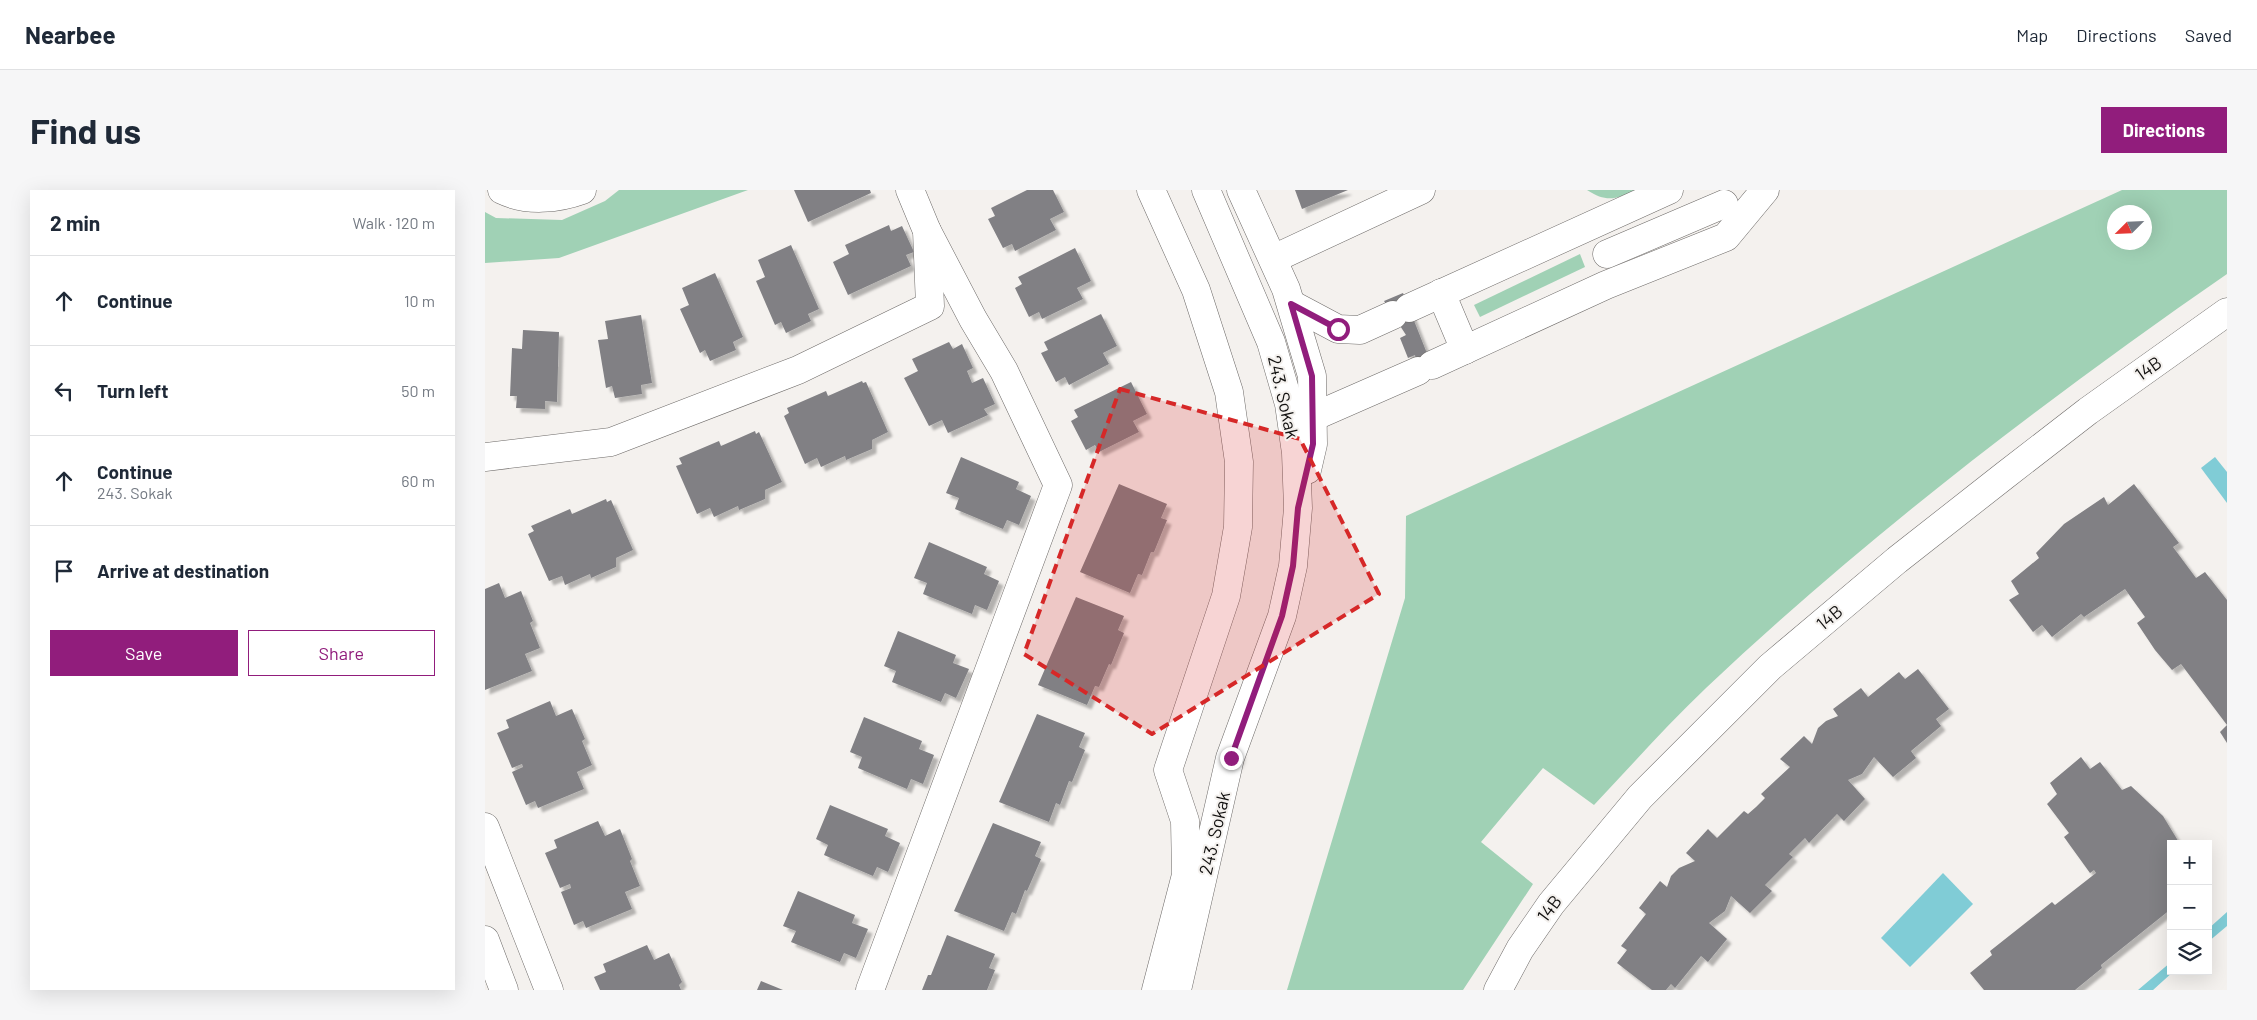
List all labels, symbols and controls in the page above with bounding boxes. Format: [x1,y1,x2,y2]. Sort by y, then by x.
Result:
text: Nearbee [25,20,116,49]
text: Map [2016,24,2048,46]
text: Directions [2076,24,2157,46]
text: Saved [2185,24,2232,46]
button: Directions [2101,107,2227,153]
text: Find us [30,109,141,151]
north arrow [2107,205,2152,250]
text: 2 min [50,210,100,235]
text: Walk · 120 m [352,213,435,232]
icon: ahead [50,287,78,315]
text: Continue [97,289,173,312]
text: 10 m [404,291,435,310]
route start [1327,318,1350,341]
street label: 14B [2130,351,2166,385]
street label: 243. Sokak [1264,353,1304,441]
icon: left [50,377,78,405]
text: Turn left [97,379,168,402]
text: 50 m [401,381,435,400]
text: Continue [97,460,173,483]
icon: ahead [50,467,78,495]
text: 60 m [401,471,435,490]
text: 243. Sokak [97,483,172,502]
icon: arrive [50,557,78,585]
text: Arrive at destination [97,559,269,582]
street label: 14B [1811,600,1847,634]
button: Save [50,630,238,676]
button: Share [248,630,435,676]
route end [1220,747,1243,770]
street label: 243. Sokak [1194,789,1234,877]
map controls [2167,840,2212,975]
button: + [2167,840,2212,885]
button: − [2167,885,2212,930]
street label: 14B [1532,890,1566,926]
button: layers [2167,930,2212,975]

